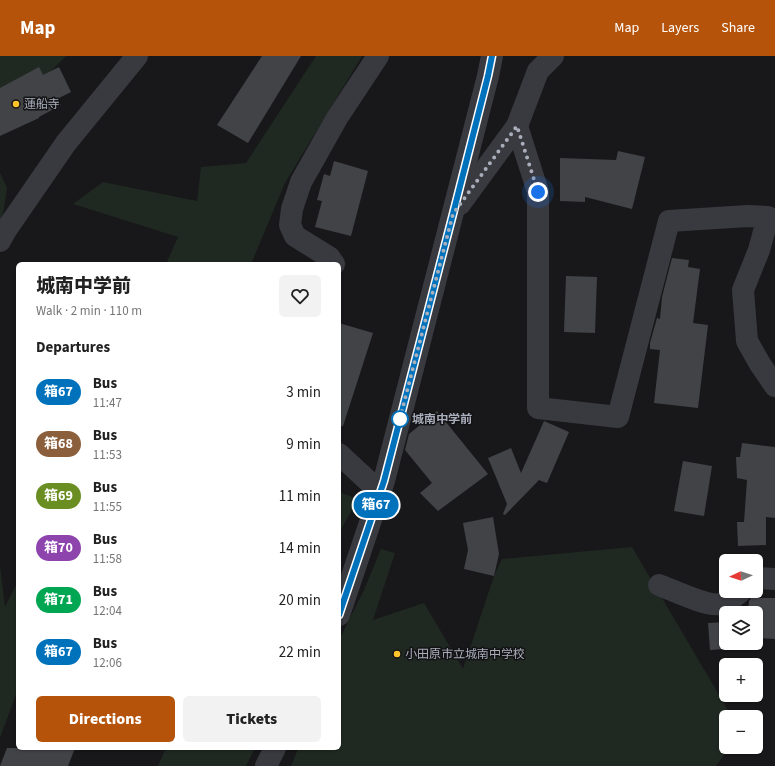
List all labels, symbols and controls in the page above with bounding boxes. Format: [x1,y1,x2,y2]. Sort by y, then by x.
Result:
text: Map [20,15,55,42]
text: Map [614,18,639,38]
text: Layers [661,18,699,38]
text: Share [721,18,755,38]
place label: 蓮船寺 [24,96,60,113]
marker: 蓮船寺 [11,99,21,109]
your location [528,182,548,202]
text: 城南中学前 [36,273,131,300]
button: heart [279,275,321,317]
text: Walk · 2 min · 110 m [36,302,142,320]
text: Departures [36,337,110,358]
text: Bus [93,373,117,394]
text: 箱67 [44,382,73,402]
text: 3 min [286,382,321,403]
text: 11:47 [93,394,122,412]
marker: 城南中学前 [391,410,409,428]
place label: 城南中学前 [412,411,472,428]
text: Bus [93,425,117,446]
text: 箱68 [44,434,73,454]
text: 9 min [286,434,321,455]
text: 11:53 [93,446,122,464]
text: Bus [93,477,117,498]
text: 箱69 [44,486,73,506]
text: 11 min [279,486,321,507]
line badge: 箱67 [353,492,399,518]
text: 箱67 [362,495,390,515]
text: 11:55 [93,498,122,516]
text: Bus [93,529,117,550]
text: 箱70 [44,538,73,558]
text: 14 min [279,538,321,559]
text: 11:58 [93,550,122,568]
north arrow [719,554,763,598]
map controls [719,554,763,754]
text: Bus [93,581,117,602]
text: 箱71 [44,590,73,610]
text: 20 min [279,590,321,611]
text: 12:04 [93,602,122,620]
button: layers [719,606,763,650]
text: Bus [93,633,117,654]
text: 箱67 [44,642,73,662]
text: 22 min [279,642,321,663]
place label: 小田原市立城南中学校 [405,646,525,663]
marker: 小田原市立城南中学校 [392,649,402,659]
text: 12:06 [93,654,122,672]
button: + [719,658,763,702]
button: Directions [36,696,175,742]
button: Tickets [183,696,321,742]
button: − [719,710,763,754]

